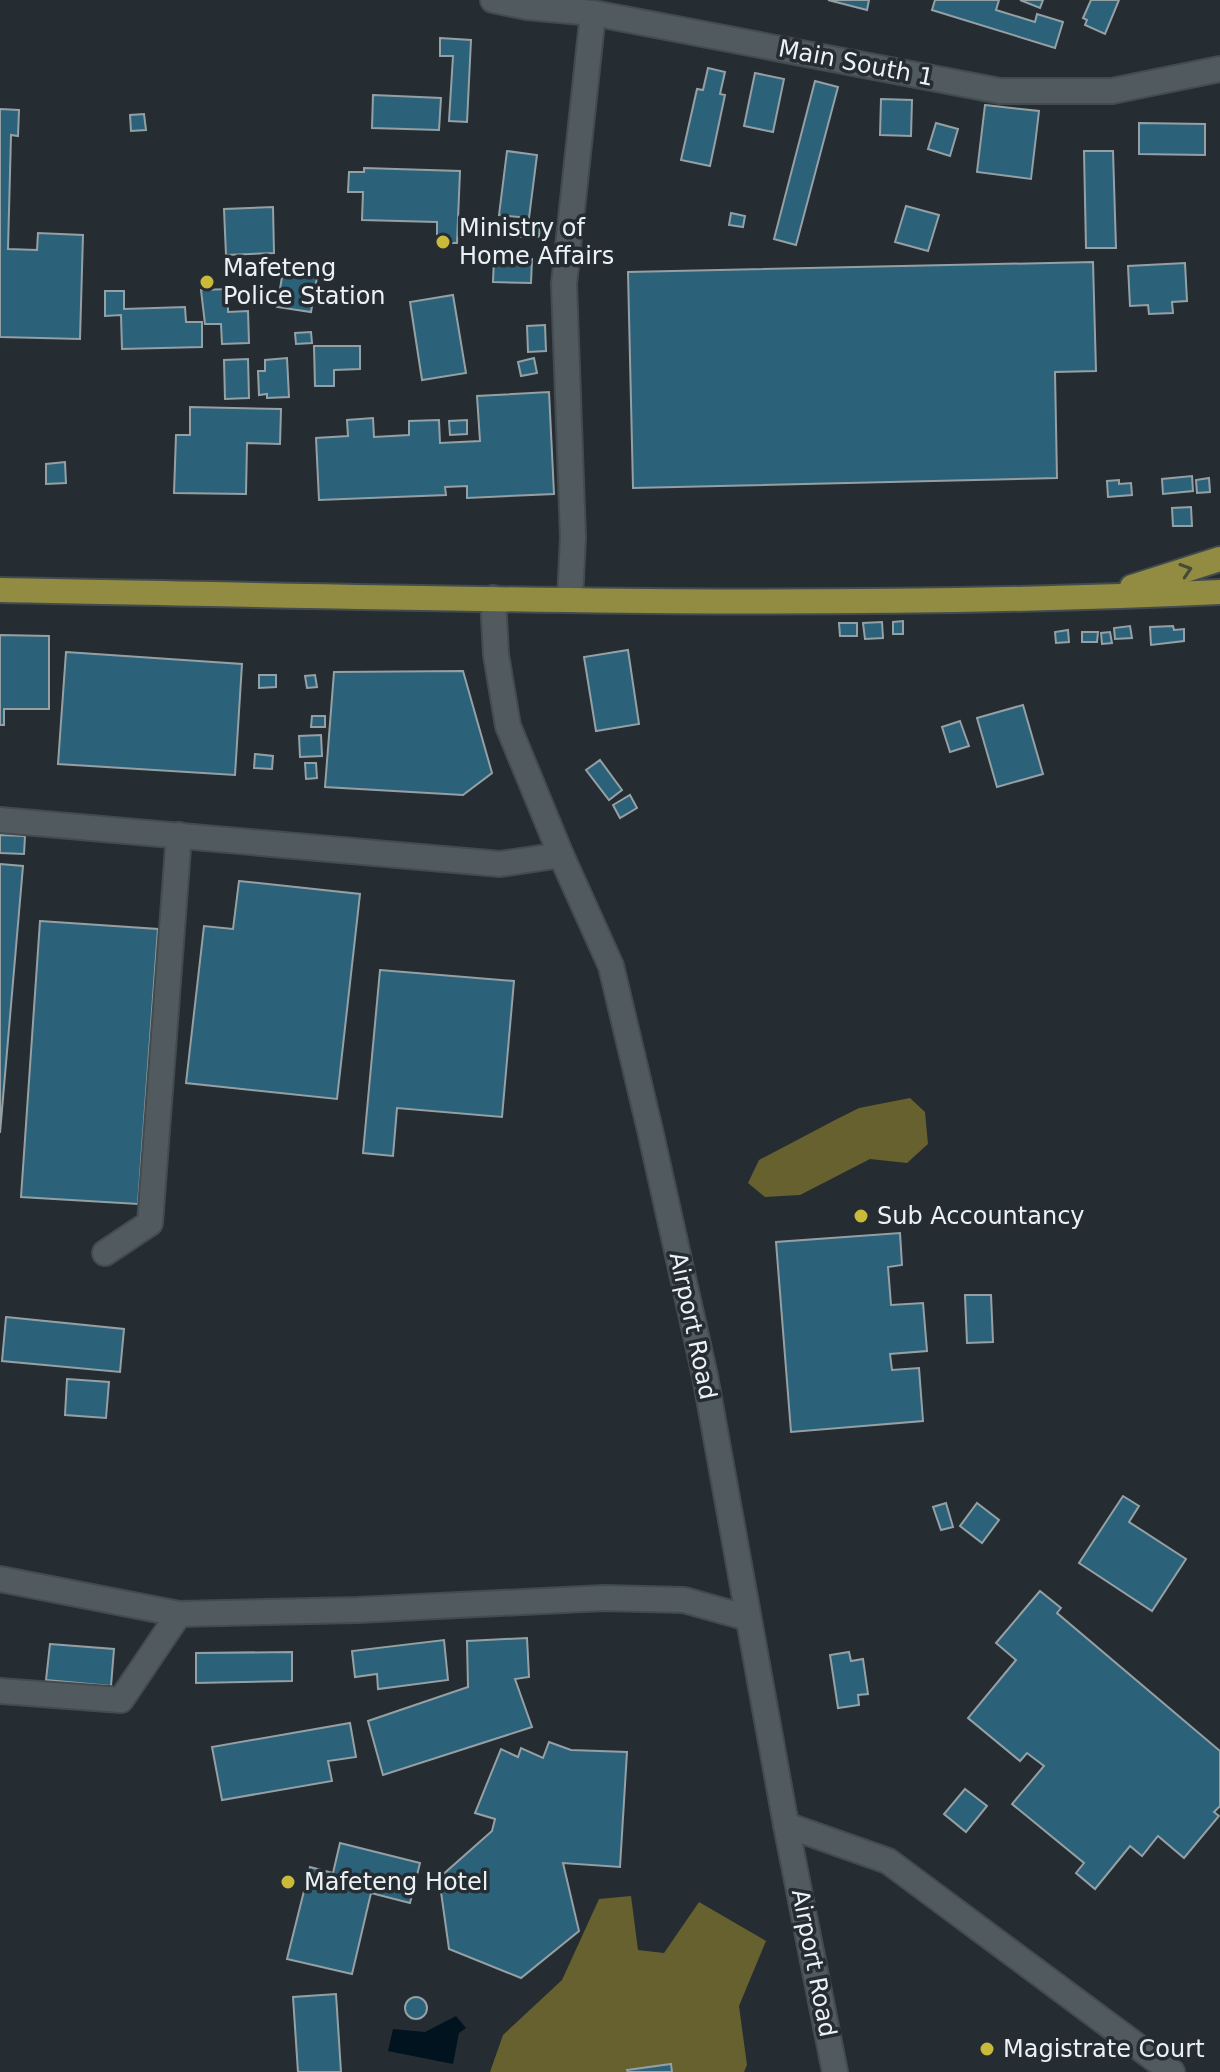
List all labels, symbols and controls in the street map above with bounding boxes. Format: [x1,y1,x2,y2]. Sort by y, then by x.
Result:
street label: Main South 1 [776,34,936,92]
place label: Ministry of Home Affairs [459,214,614,270]
marker: Ministry of Home Affairs [434,233,452,251]
place label: Mafeteng Police Station [223,254,386,310]
marker: Mafeteng Police Station [198,273,216,291]
one-way arrow [1179,563,1193,579]
place label: Sub Accountancy [877,1202,1085,1230]
marker: Sub Accountancy [852,1207,870,1225]
street label: Airport Road [664,1250,722,1402]
place label: Mafeteng Hotel [304,1868,488,1896]
marker: Mafeteng Hotel [279,1873,297,1891]
street label: Airport Road [786,1887,842,2039]
place label: Magistrate Court [1003,2035,1205,2063]
marker: Magistrate Court [978,2040,996,2058]

